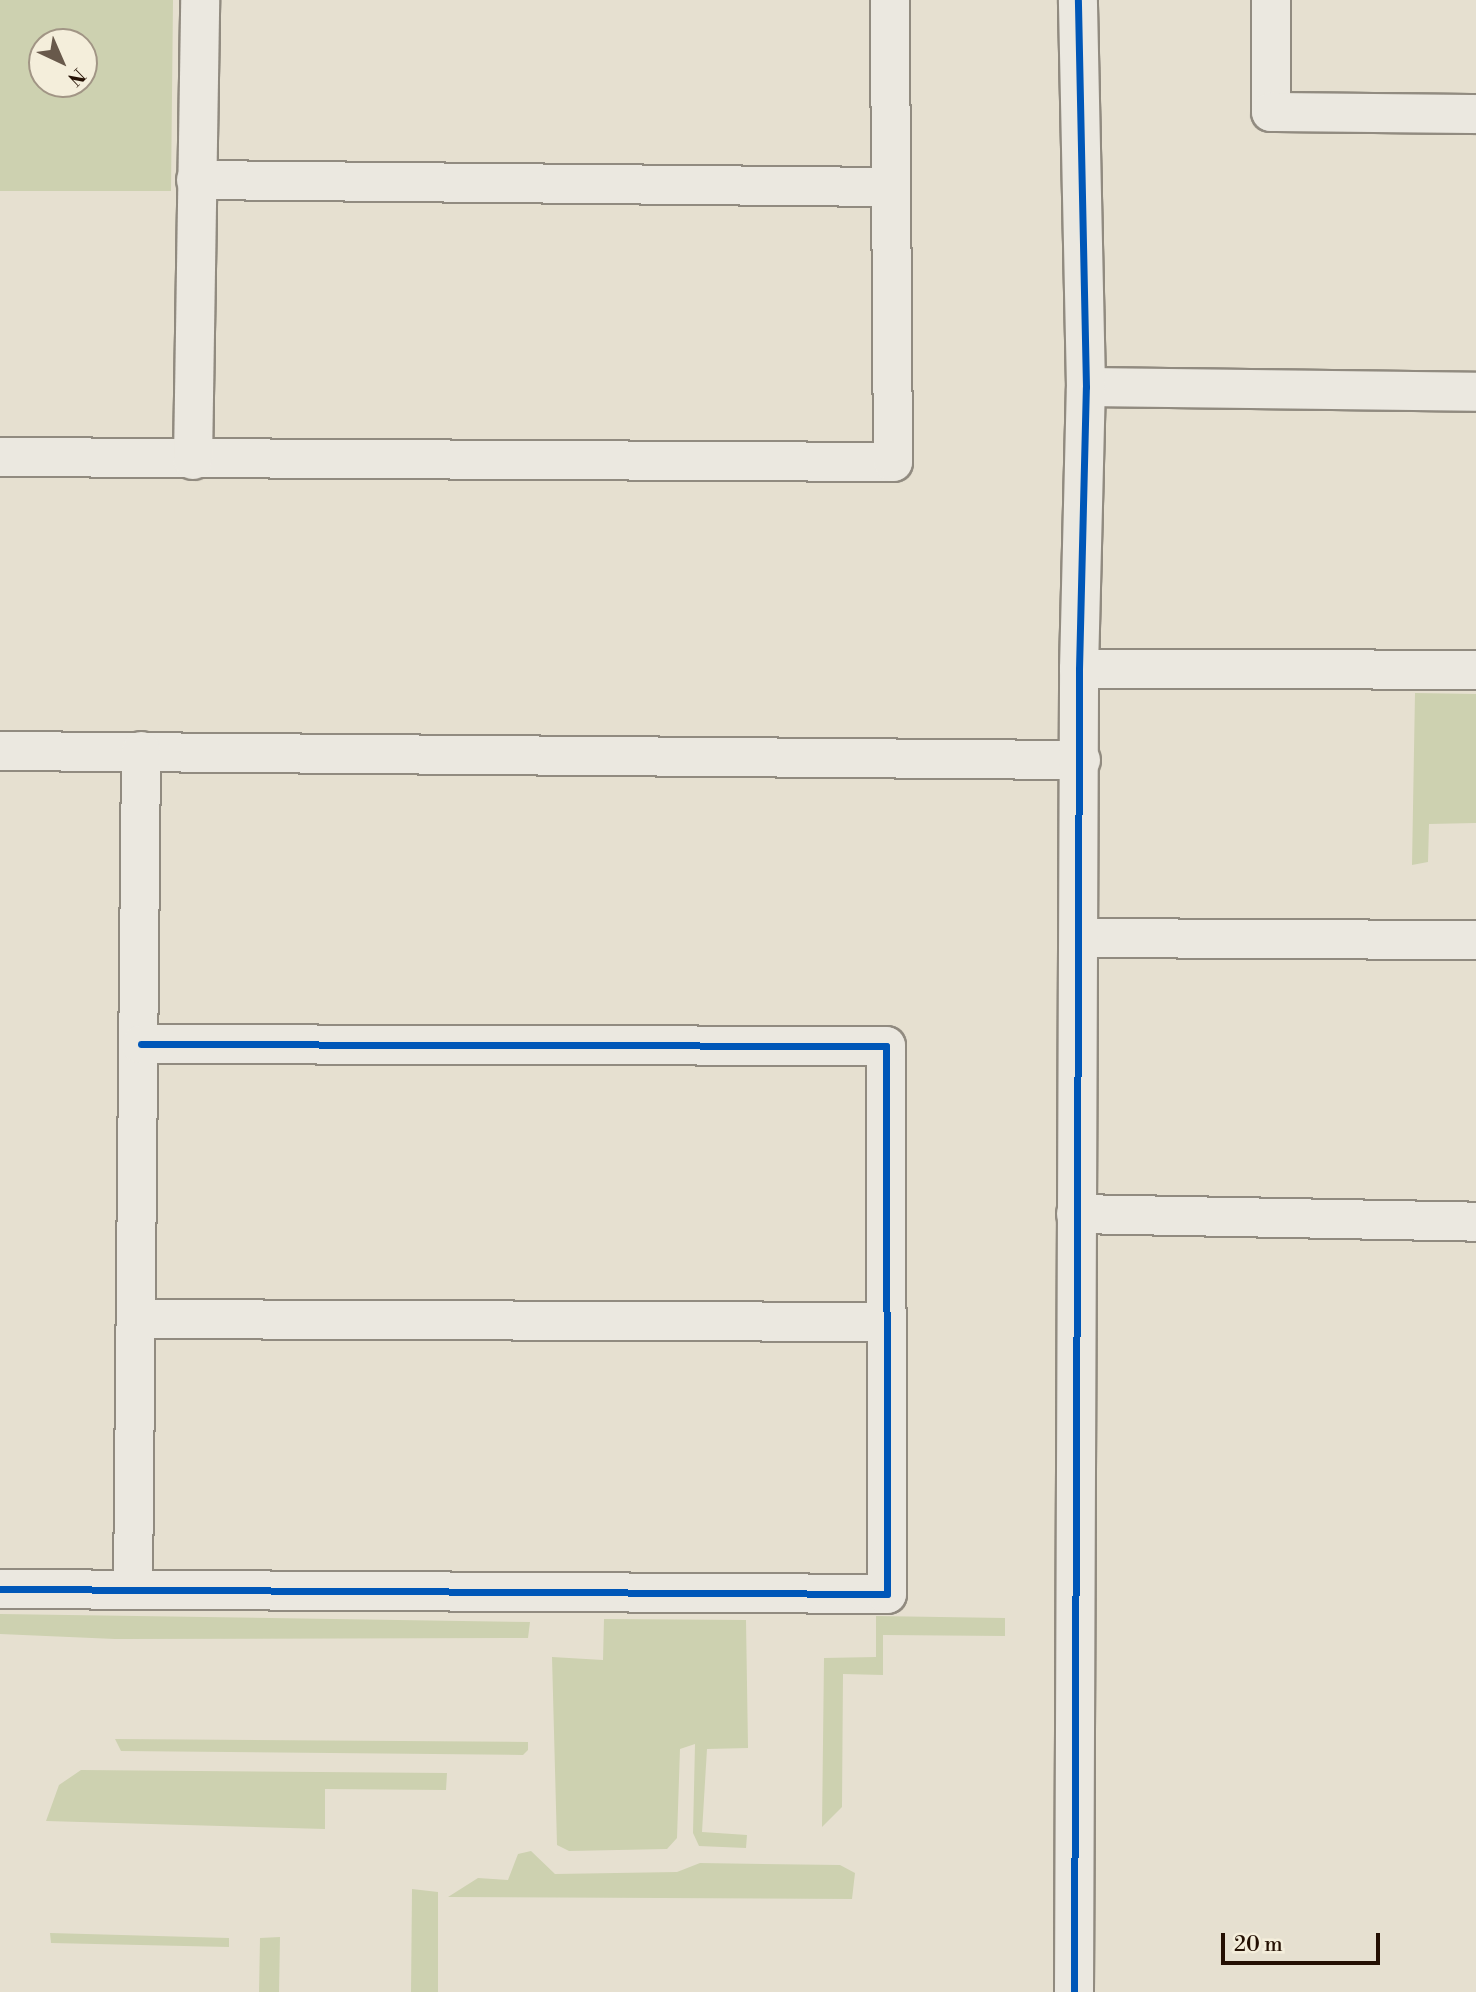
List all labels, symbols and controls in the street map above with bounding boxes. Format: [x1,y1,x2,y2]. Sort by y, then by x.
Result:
north arrow [28,28,98,98]
text: N [62,63,90,91]
scale bar [1224,1918,1383,1962]
text: 20 m [1234,1932,1283,1958]

